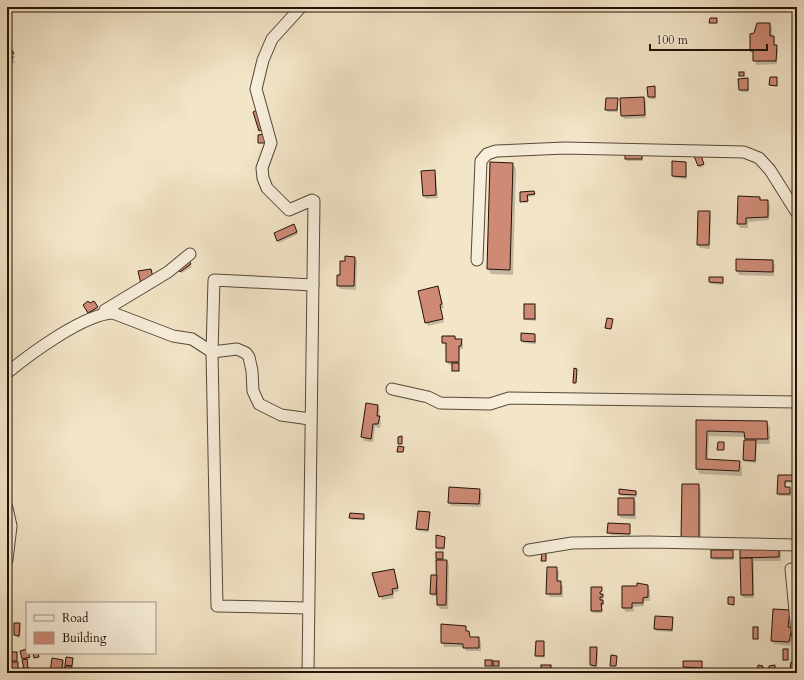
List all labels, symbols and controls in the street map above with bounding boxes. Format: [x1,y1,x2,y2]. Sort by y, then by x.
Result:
scale bar [650,26,767,52]
text: 100 m [656,32,689,48]
legend [26,602,156,654]
text: Road [62,610,89,626]
text: Building [62,630,107,646]

